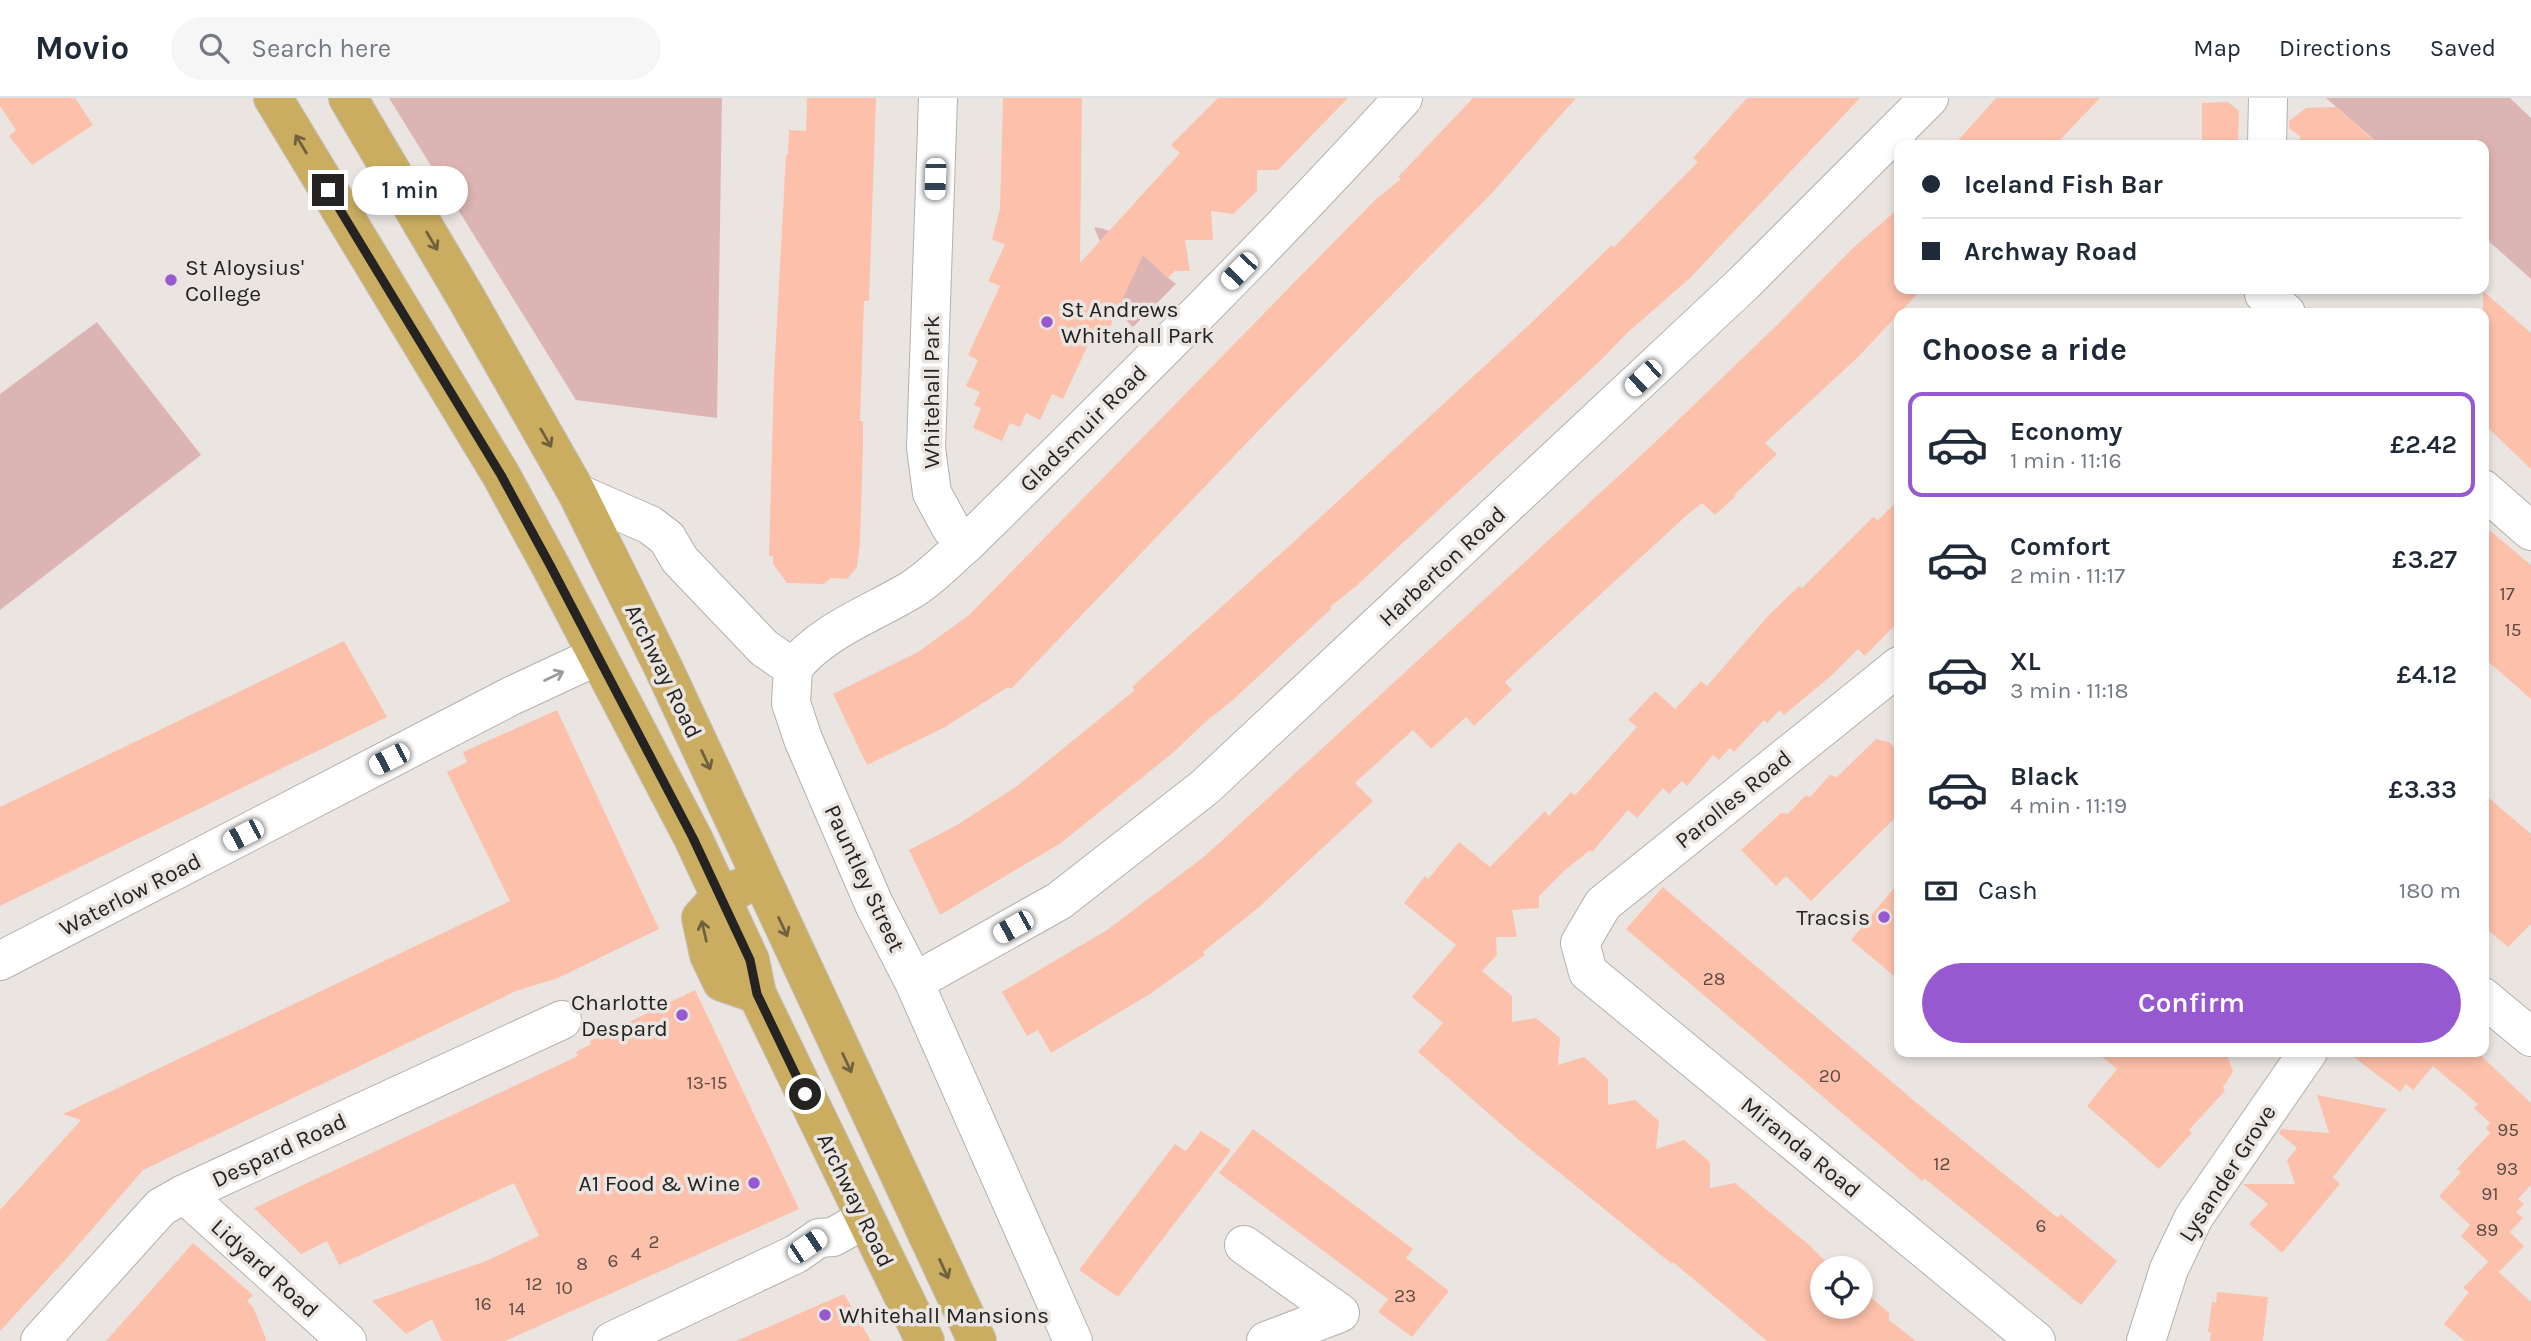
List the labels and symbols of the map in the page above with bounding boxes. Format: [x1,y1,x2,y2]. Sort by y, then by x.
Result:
one-way arrow [293,135,307,155]
car [924,158,947,200]
callout: 1 min [352,166,468,214]
route end [312,174,344,206]
one-way arrow [426,231,440,251]
car [1217,249,1262,293]
place label: St Aloysius' College [185,254,304,307]
marker: St Aloysius' College [163,272,179,288]
place label: St Andrews Whitehall Park [1061,296,1214,349]
marker: St Andrews Whitehall Park [1039,314,1055,330]
street label: Whitehall Park [918,315,945,469]
car [1621,356,1666,400]
street label: Gladsmuir Road [1014,359,1153,498]
one-way arrow [539,428,553,448]
street label: Harberton Road [1373,501,1511,632]
house number: 17 [2499,583,2515,605]
street label: Archway Road [619,600,708,743]
house number: 15 [2504,619,2522,641]
one-way arrow [543,668,564,682]
car [366,740,413,778]
street label: Parolles Road [1670,744,1797,854]
one-way arrow [700,749,713,770]
street label: Pauntley Street [819,800,911,956]
car [220,816,267,854]
street label: Waterlow Road [55,847,206,942]
place label: Tracsis [1796,904,1870,931]
car [990,908,1037,946]
marker: Tracsis [1876,909,1892,925]
one-way arrow [777,916,790,937]
one-way arrow [697,920,710,943]
house number: 28 [1703,968,1725,990]
place label: Charlotte Despard [571,989,668,1042]
marker: Charlotte Despard [674,1007,690,1023]
one-way arrow [842,1053,855,1074]
house number: 20 [1819,1065,1841,1087]
house number: 13-15 [686,1072,728,1094]
route start [789,1078,821,1110]
street label: Miranda Road [1736,1091,1866,1204]
street label: Lysander Grove [2173,1100,2282,1247]
street label: Despard Road [208,1107,351,1193]
house number: 95 [2497,1119,2519,1141]
street label: Archway Road [811,1129,900,1272]
house number: 12 [1933,1153,1951,1175]
house number: 93 [2496,1158,2518,1180]
place label: A1 Food & Wine [578,1170,740,1197]
marker: A1 Food & Wine [746,1175,762,1191]
house number: 91 [2481,1183,2499,1205]
street label: Lidyard Road [205,1213,324,1324]
house number: 6 [2036,1215,2046,1237]
house number: 89 [2476,1219,2498,1241]
car [784,1226,831,1266]
house number: 2 [648,1231,660,1253]
house number: 4 [631,1243,642,1265]
house number: 6 [608,1250,618,1272]
house number: 8 [576,1253,588,1275]
one-way arrow [938,1258,951,1280]
house number: 12 [525,1273,543,1295]
house number: 10 [555,1277,573,1299]
house number: 23 [1394,1285,1416,1307]
house number: 16 [474,1293,492,1315]
house number: 14 [509,1298,526,1320]
place label: Whitehall Mansions [839,1302,1049,1329]
marker: Whitehall Mansions [817,1307,833,1323]

